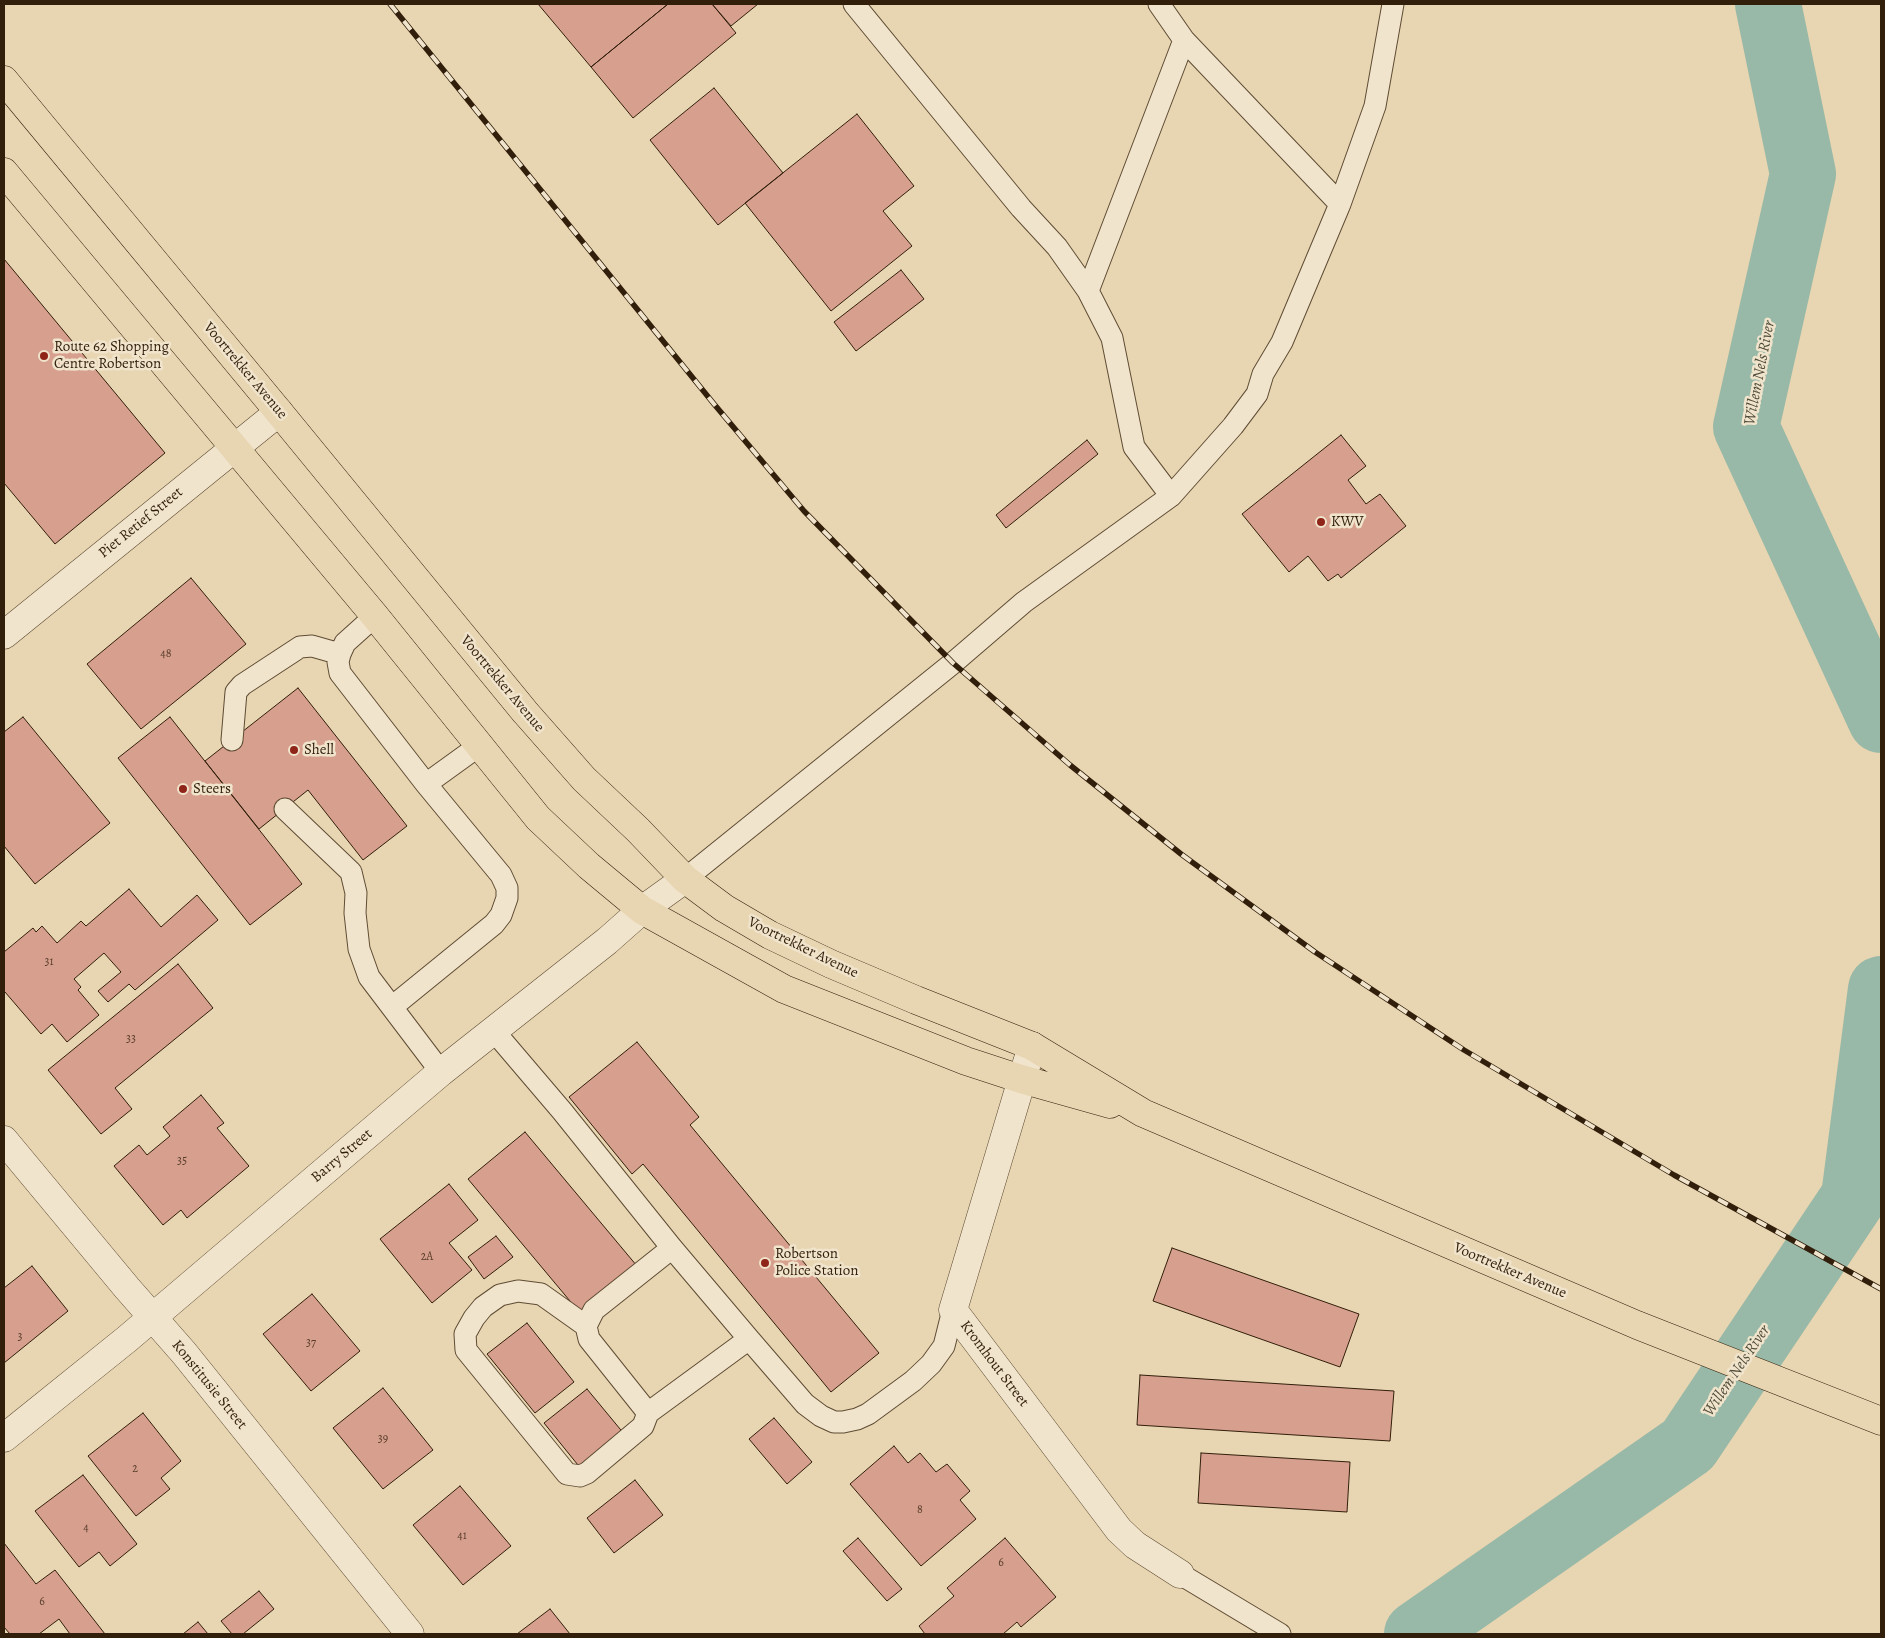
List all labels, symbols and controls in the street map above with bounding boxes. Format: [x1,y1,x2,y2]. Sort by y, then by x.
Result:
street label: Voortrekker Avenue [199,319,291,423]
water label: Willem Nels River [1740,319,1780,427]
place label: Route 62 Shopping Centre Robertson [54,338,169,373]
marker: Route 62 Shopping Centre Robertson [38,350,50,362]
street label: Piet Retief Street [95,484,187,562]
place label: KWV [1331,513,1364,531]
marker: KWV [1315,516,1327,528]
street label: Voortrekker Avenue [456,632,548,736]
house number: 48 [160,647,172,661]
place label: Shell [304,741,334,759]
marker: Shell [288,744,300,756]
place label: Steers [193,780,231,798]
marker: Steers [177,783,189,795]
street label: Voortrekker Avenue [745,913,861,983]
house number: 31 [44,955,54,969]
house number: 33 [126,1032,136,1046]
street label: Barry Street [308,1125,376,1187]
house number: 35 [177,1154,187,1168]
street label: Voortrekker Avenue [1451,1239,1569,1303]
place label: Robertson Police Station [775,1245,859,1280]
house number: 2A [421,1250,433,1264]
marker: Robertson Police Station [759,1257,771,1269]
street label: Kromhout Street [956,1317,1032,1411]
water label: Willem Nels River [1699,1322,1775,1420]
house number: 3 [18,1330,22,1344]
house number: 37 [306,1336,316,1350]
street label: Konstitusie Street [167,1337,251,1433]
house number: 39 [378,1432,388,1446]
house number: 2 [132,1462,138,1476]
house number: 8 [917,1503,923,1517]
house number: 4 [83,1521,89,1535]
house number: 41 [457,1529,467,1543]
house number: 6 [998,1556,1004,1570]
house number: 6 [39,1595,45,1609]

